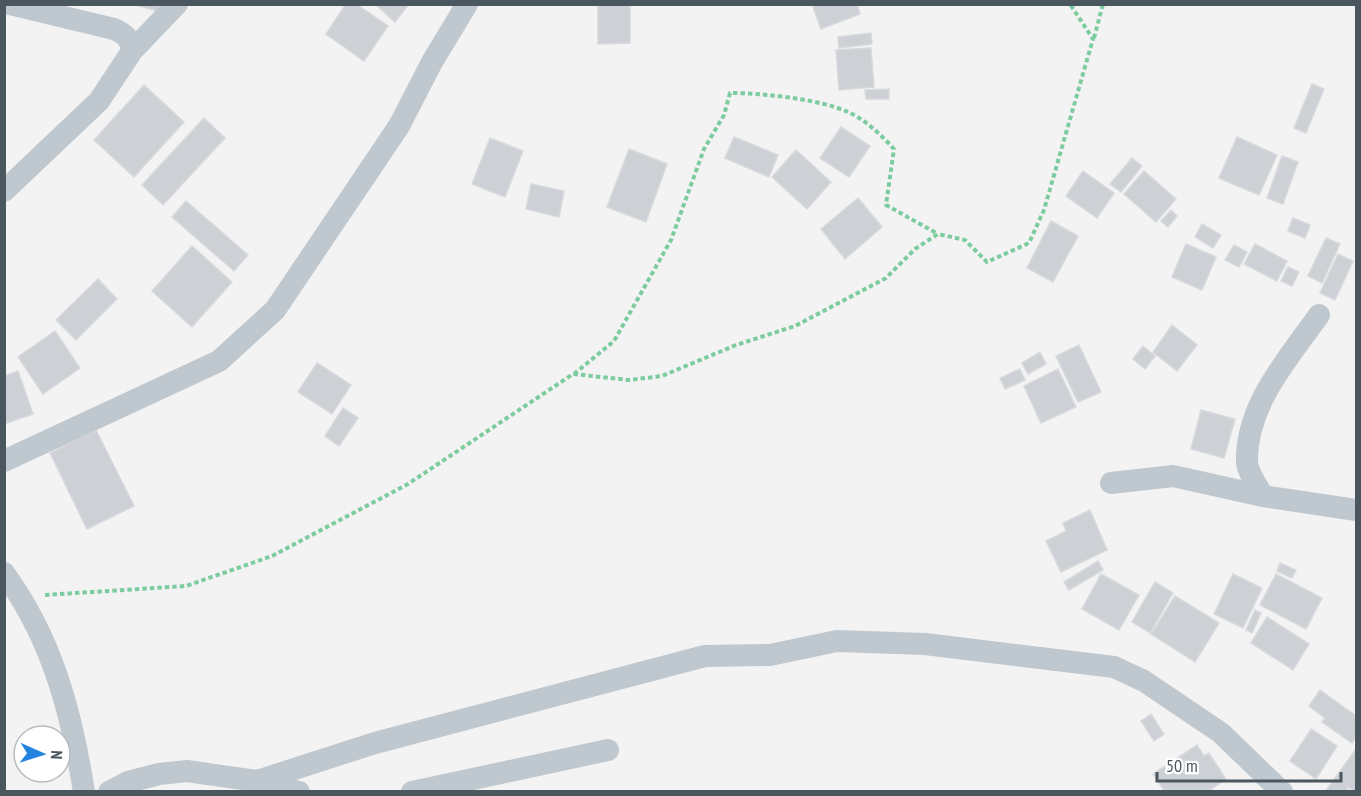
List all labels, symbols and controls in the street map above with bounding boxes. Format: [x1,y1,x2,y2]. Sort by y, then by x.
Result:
north arrow [12,724,72,784]
scale bar [1157,745,1342,783]
text: N [47,750,67,760]
text: 50 m [1166,754,1198,777]

